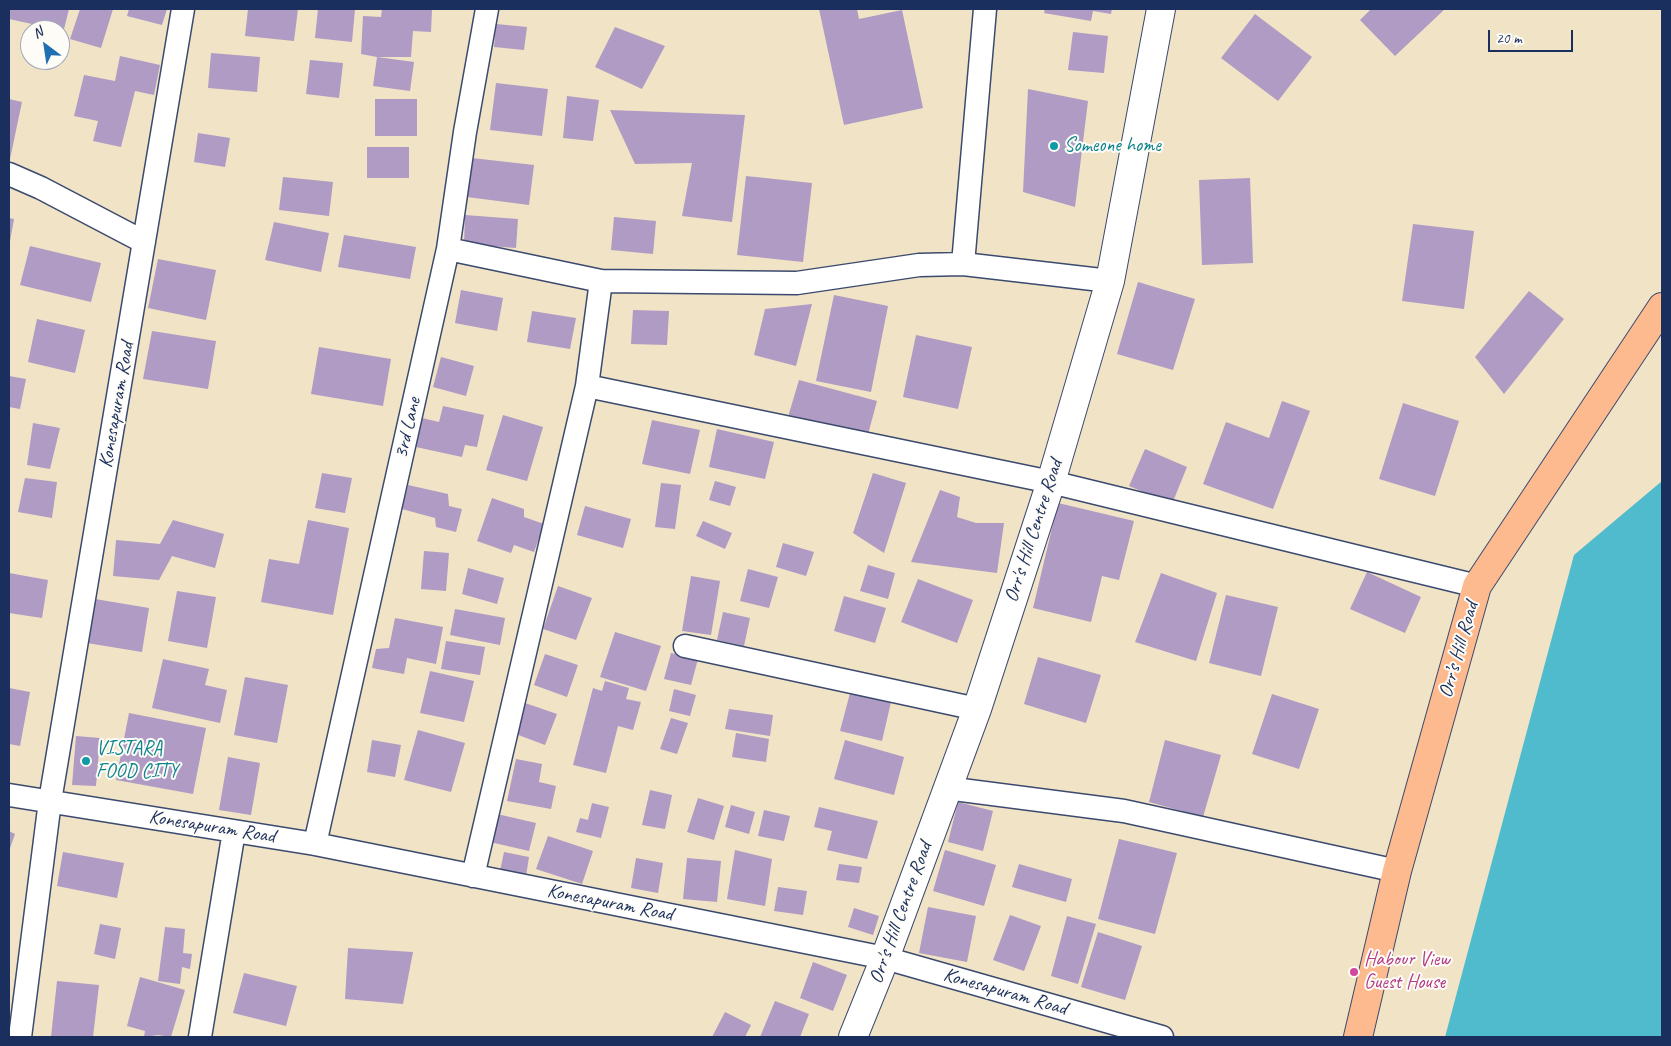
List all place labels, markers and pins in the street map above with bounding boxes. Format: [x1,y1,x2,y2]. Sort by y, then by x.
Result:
place label: Someone home [1064,134,1161,158]
marker: Someone home [1048,140,1060,152]
place label: VISTARA FOOD CITY [96,737,178,784]
marker: VISTARA FOOD CITY [80,755,92,767]
place label: Habour View Guest House [1364,948,1450,995]
marker: Habour View Guest House [1348,966,1360,978]

